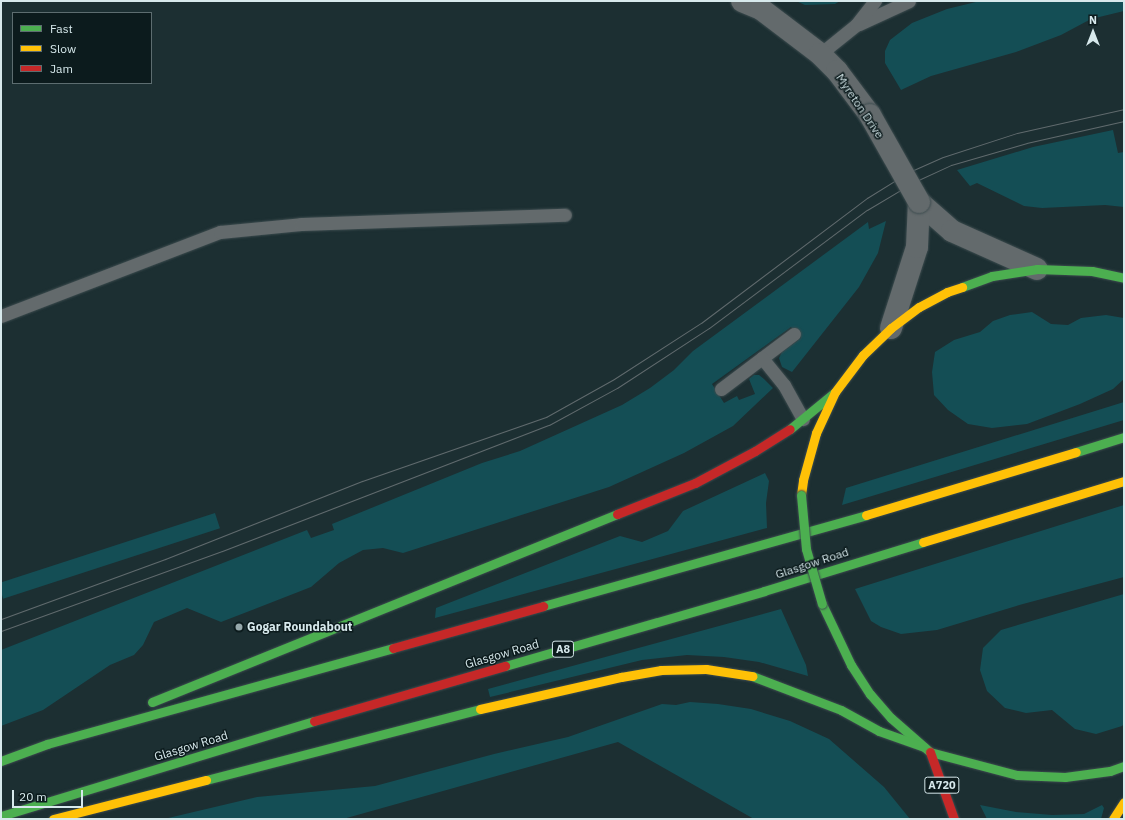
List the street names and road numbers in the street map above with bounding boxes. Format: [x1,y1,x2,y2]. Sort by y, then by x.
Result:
street label: Myreton Drive [833,71,887,141]
street label: Glasgow Road [773,544,851,582]
street label: Glasgow Road [463,637,541,671]
road number: A8 [551,640,575,658]
street label: Glasgow Road [152,728,230,764]
road number: A720 [924,776,960,794]

